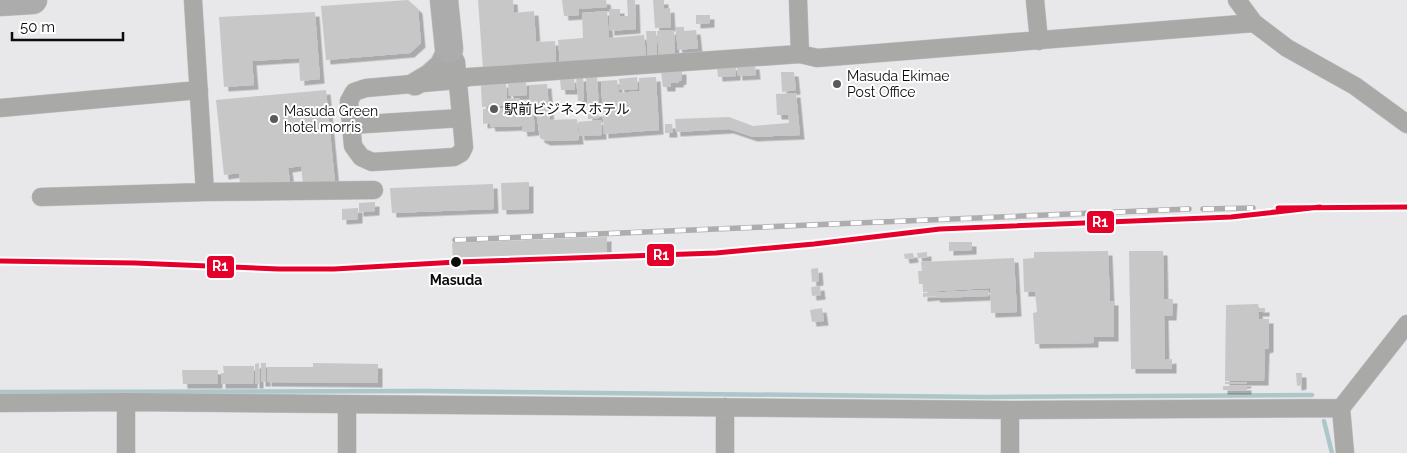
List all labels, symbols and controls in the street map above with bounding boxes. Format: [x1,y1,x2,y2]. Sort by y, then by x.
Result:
scale bar [12,10,124,42]
text: 50 m [20,18,55,36]
place label: Masuda Ekimae Post Office [847,68,950,100]
marker: Masuda Ekimae Post Office [831,78,843,90]
place label: 駅前ビジネスホテル [504,101,630,117]
place label: Masuda Green hotel morris [284,103,378,135]
marker: 駅前ビジネスホテル [488,103,500,115]
marker: Masuda Green hotel morris [268,113,280,125]
line badge: R1 [1086,210,1115,234]
text: R1 [1092,214,1108,230]
line badge: R1 [646,243,675,267]
text: R1 [653,247,669,263]
line badge: R1 [206,255,235,279]
marker: Masuda [449,255,463,269]
text: R1 [212,258,228,274]
place label: Masuda [430,272,482,288]

